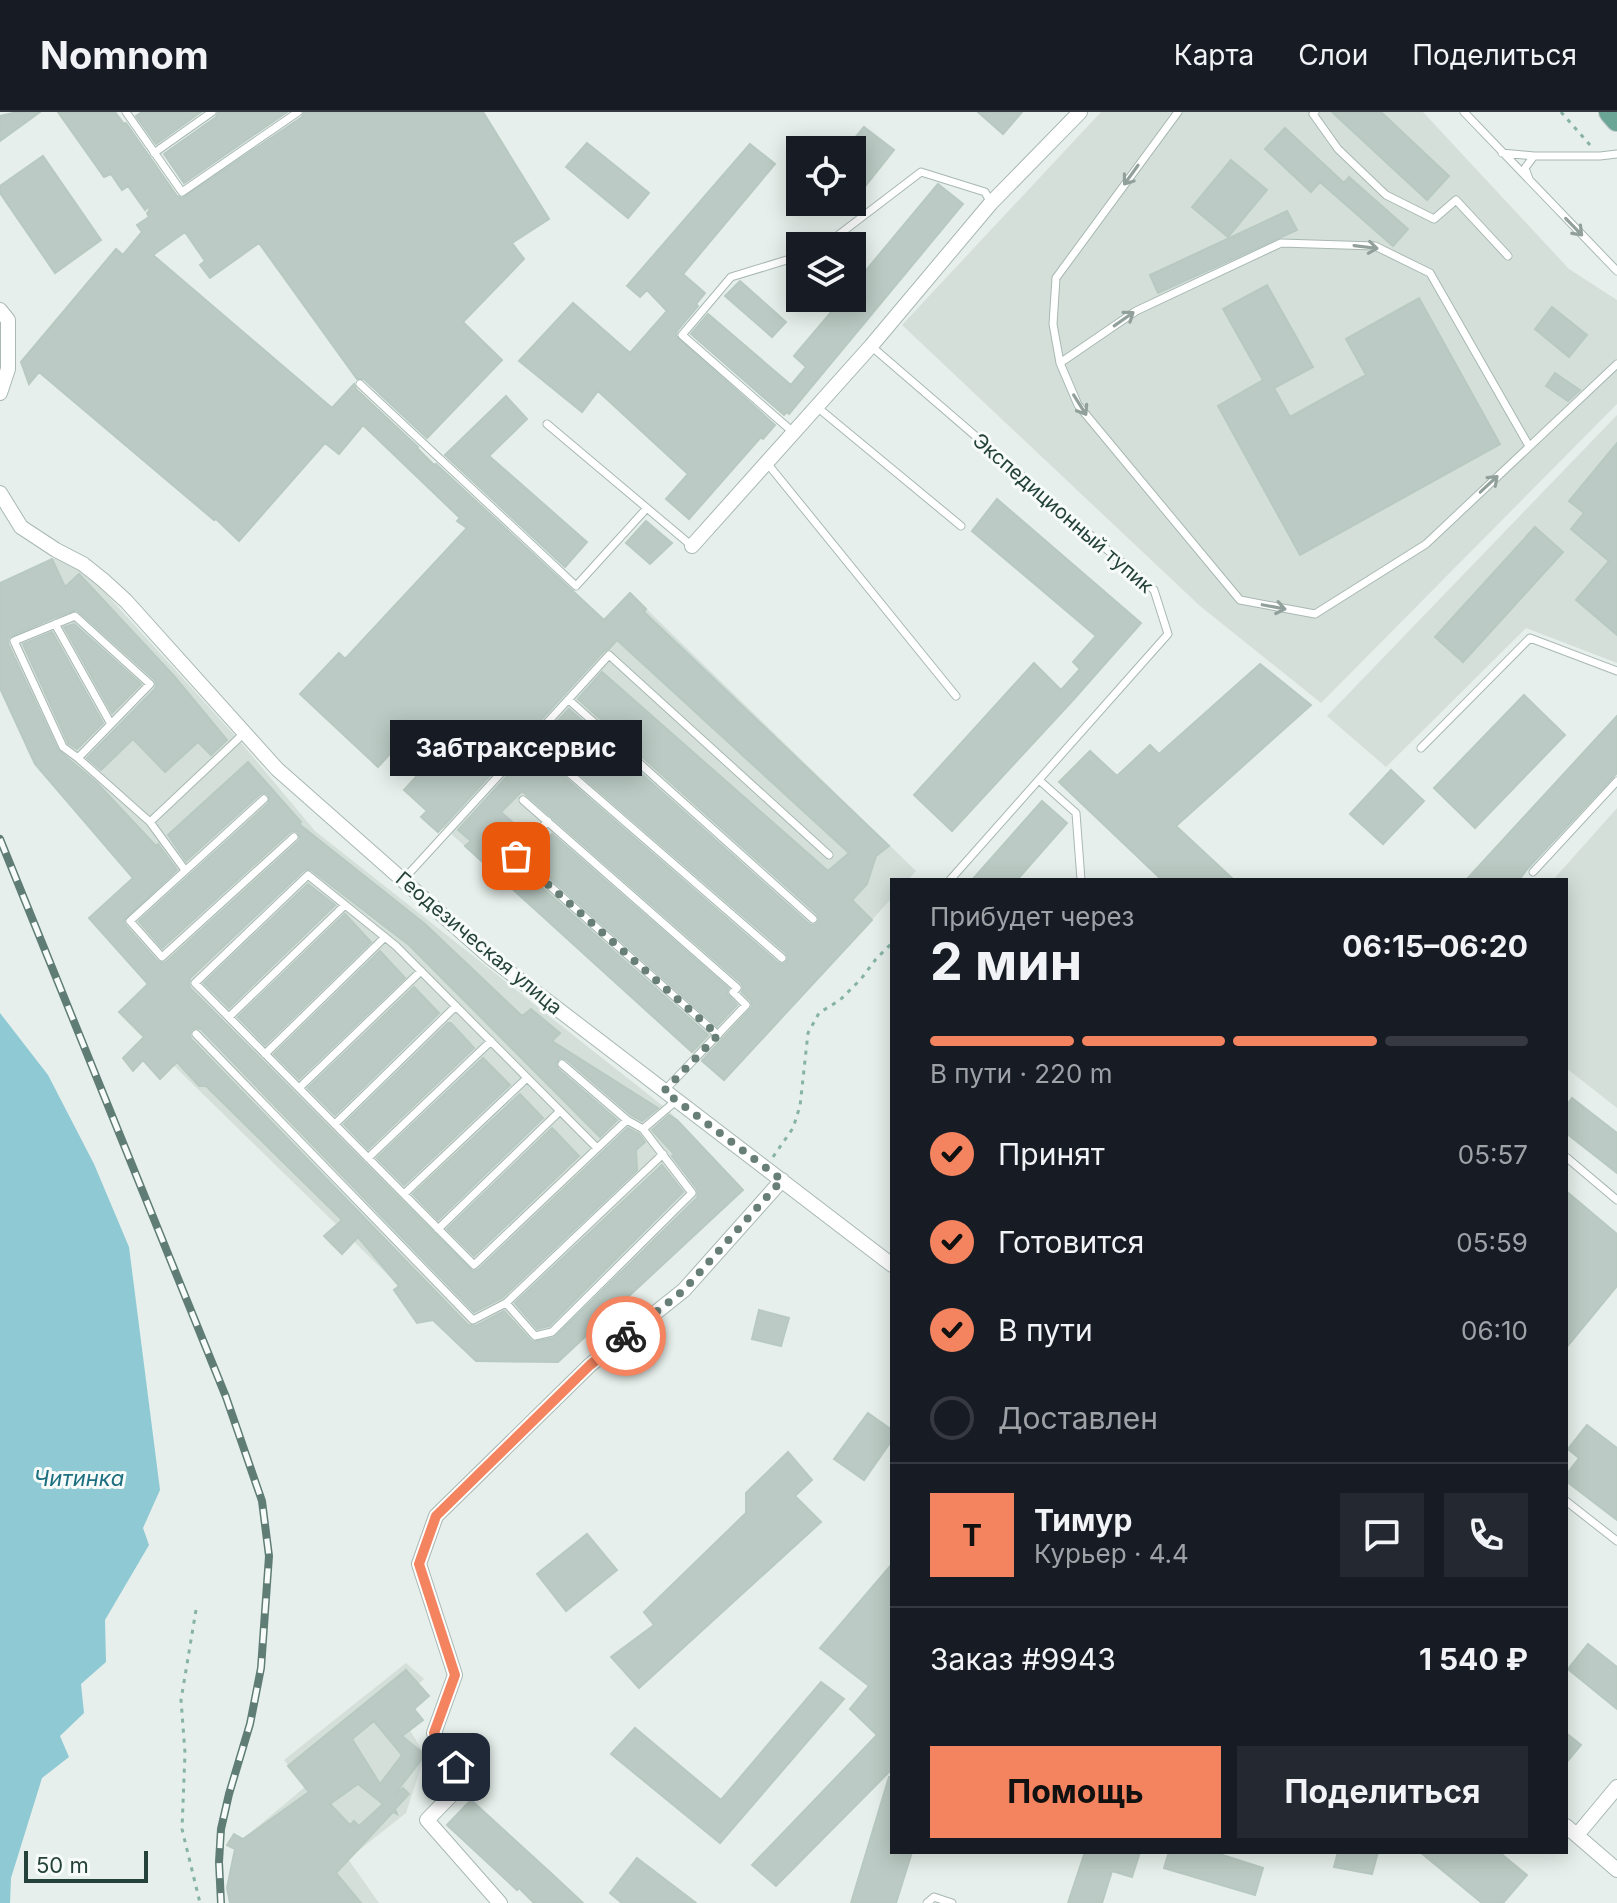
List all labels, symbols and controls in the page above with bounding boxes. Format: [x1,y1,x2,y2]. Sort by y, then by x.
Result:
text: Nomnom [40,32,209,78]
text: Карта [1174,38,1254,72]
text: Слои [1298,38,1368,72]
text: Поделиться [1412,38,1577,72]
map controls [786,136,866,312]
button: locate [786,136,866,216]
one-way arrow [1123,164,1140,185]
one-way arrow [1564,217,1583,236]
button: layers [786,232,866,312]
one-way arrow [1353,240,1379,255]
one-way arrow [1113,311,1135,327]
one-way arrow [1072,393,1088,415]
street label: Экспедиционный тупик [968,428,1158,598]
one-way arrow [1479,476,1499,494]
one-way arrow [1261,600,1287,615]
callout: Забтраксервис [390,720,642,776]
text: Забтраксервис [415,732,617,763]
pin [482,822,550,890]
icon: bag [494,834,538,878]
street label: Геодезическая улица [391,866,567,1020]
text: Прибудет через [930,901,1134,932]
text: 06:15–06:20 [1342,928,1528,964]
text: 2 мин [930,930,1082,993]
text: В пути · 220 m [930,1058,1112,1089]
icon: check [930,1132,974,1176]
text: Принят [998,1136,1105,1172]
text: 05:57 [1458,1139,1528,1170]
icon: check [930,1220,974,1264]
text: Готовится [998,1224,1144,1260]
text: 05:59 [1456,1227,1528,1258]
courier [586,1296,666,1376]
icon: check [930,1308,974,1352]
text: В пути [998,1312,1093,1348]
icon: bike [604,1314,648,1358]
text: 06:10 [1461,1315,1528,1346]
text: Доставлен [998,1400,1158,1436]
water label: Читинка [34,1465,124,1491]
button: chat [1340,1493,1424,1577]
button: phone [1444,1493,1528,1577]
text: Тимур [1034,1502,1132,1538]
text: Т [962,1517,982,1553]
text: Курьер · 4.4 [1034,1538,1189,1569]
text: Заказ #9943 [930,1641,1116,1677]
text: 1 540 ₽ [1419,1641,1528,1677]
pin [422,1733,490,1801]
icon: home [434,1745,478,1789]
button: Помощь [930,1746,1221,1838]
button: Поделиться [1237,1746,1528,1838]
scale bar [24,1847,148,1883]
text: 50 m [36,1852,89,1878]

